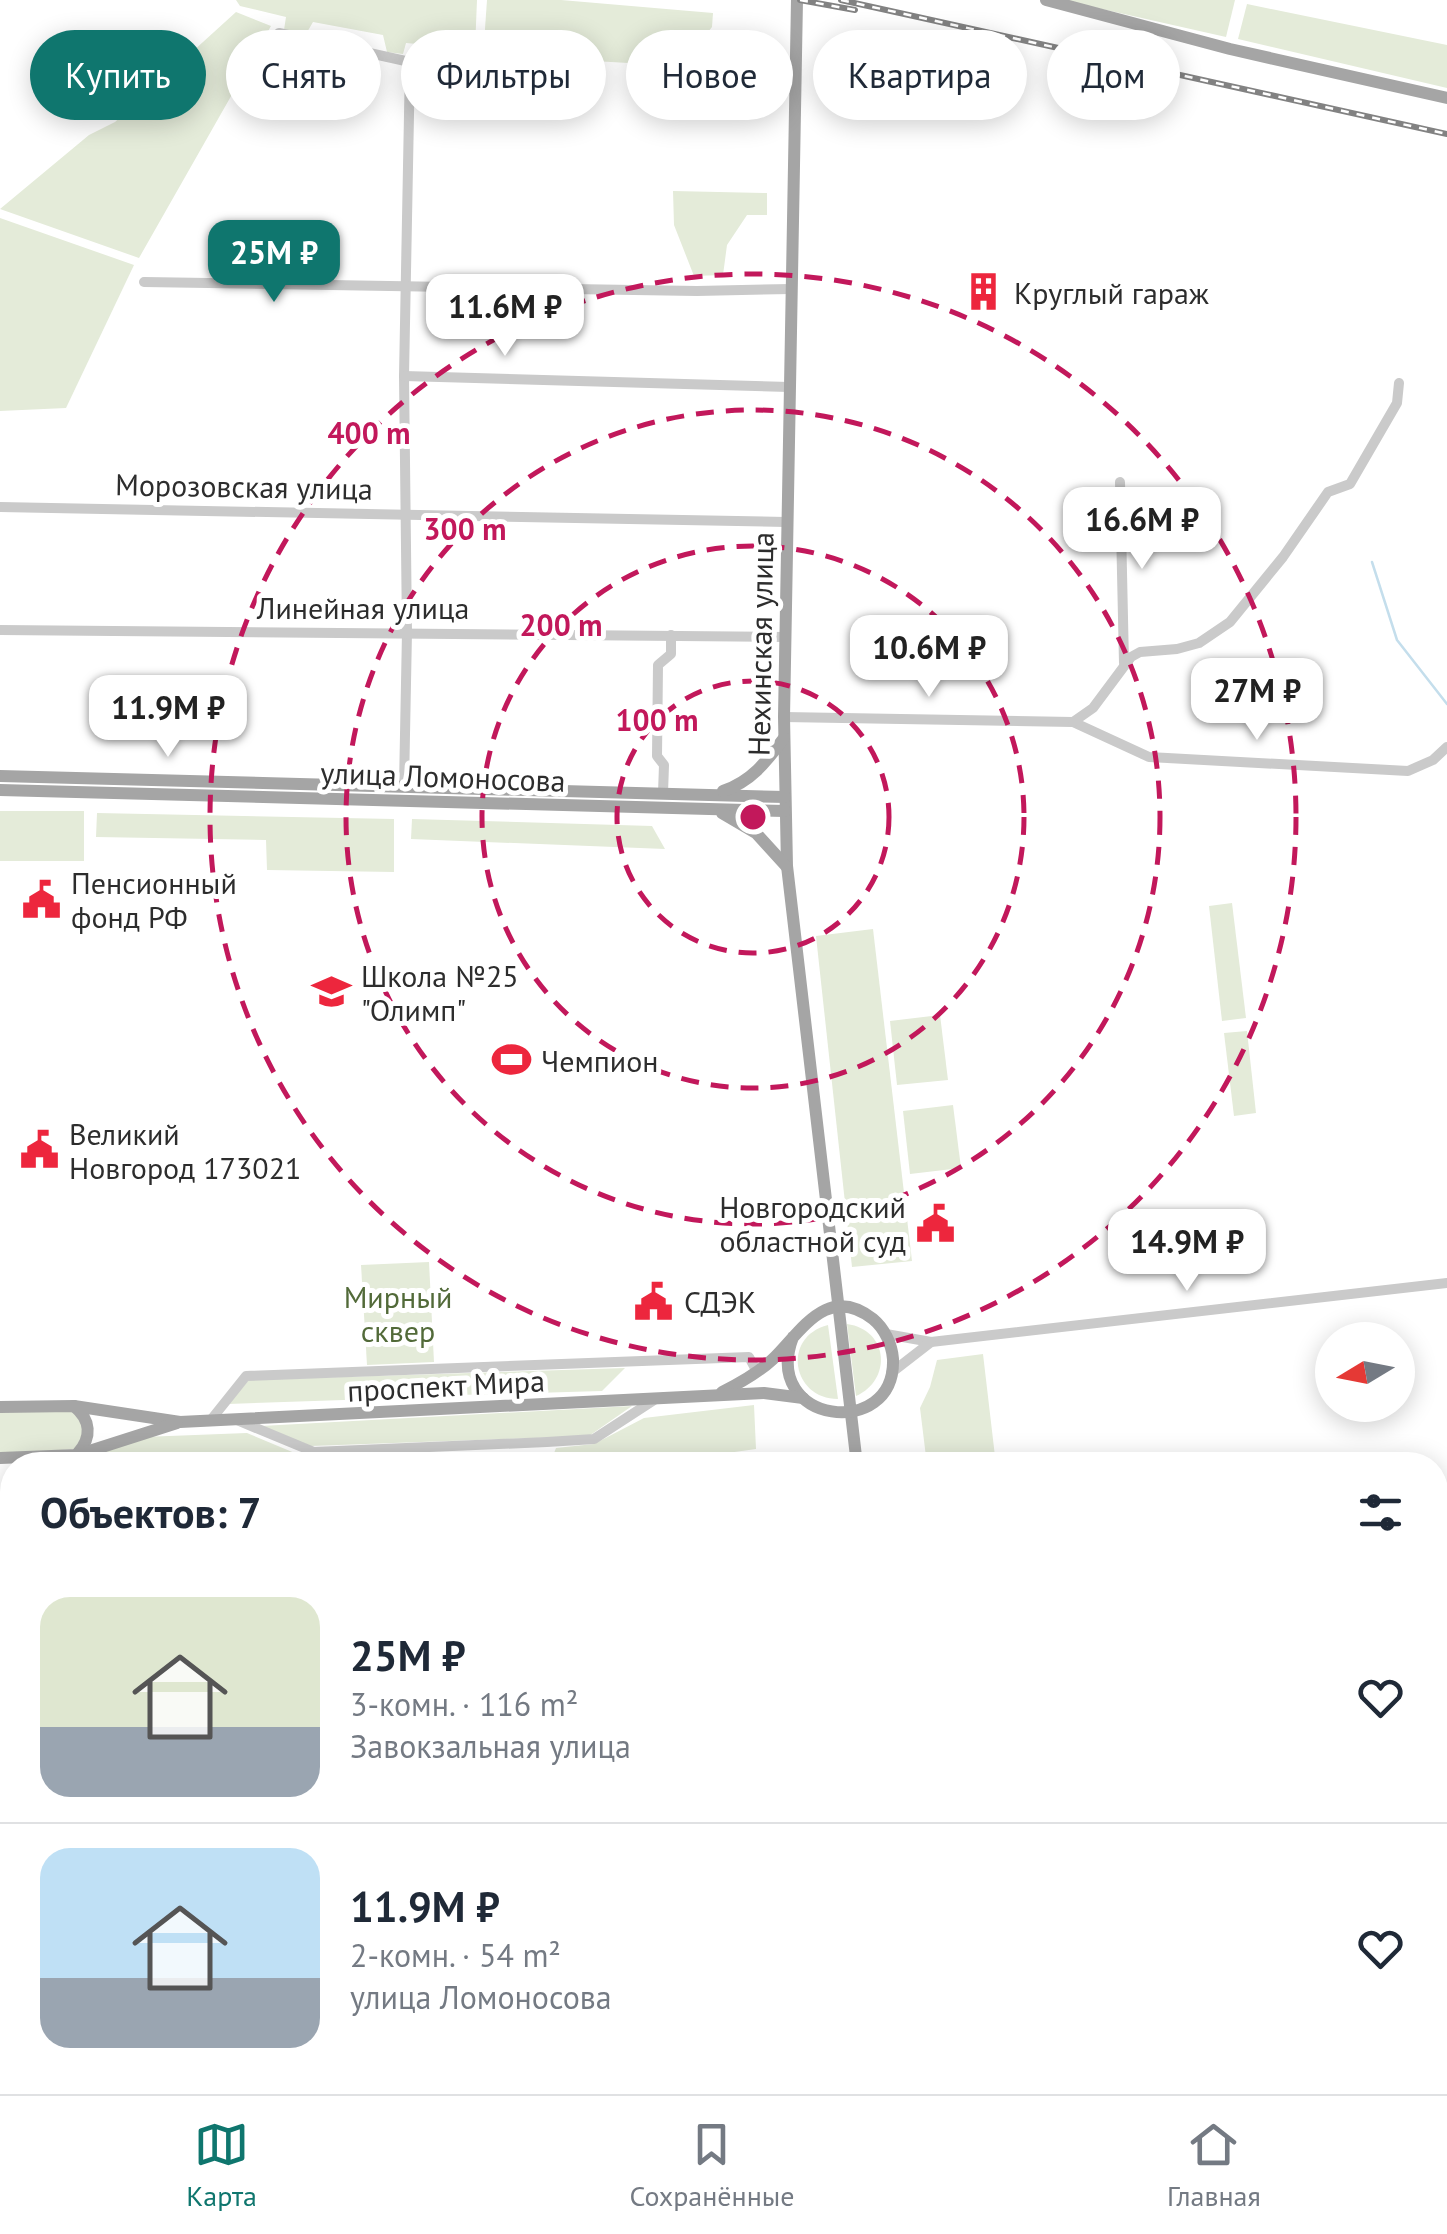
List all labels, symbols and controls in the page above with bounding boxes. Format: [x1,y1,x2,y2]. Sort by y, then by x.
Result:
chip: Купить [30,30,206,120]
chip: Снять [226,30,381,120]
chip: Фильтры [401,30,606,120]
chip: Новое [626,30,793,120]
chip: Квартира [813,30,1027,120]
chip: Дом [1047,30,1180,120]
pin: 25M ₽ [204,220,344,305]
text: 25M ₽ [230,231,318,273]
building icon: Круглый гараж [963,271,1005,313]
place label: Круглый гараж [1014,273,1209,312]
pin: 11.6M ₽ [413,274,597,359]
text: 11.6M ₽ [448,285,562,327]
text: 400 m [328,413,410,452]
street label: Морозовская улица [115,464,373,508]
pin: 16.6M ₽ [1050,487,1234,572]
text: 16.6M ₽ [1085,498,1199,540]
text: 300 m [424,509,506,548]
street label: Нехинская улица [739,532,781,756]
street label: Линейная улица [256,588,469,627]
text: 200 m [520,605,602,644]
pin: 10.6M ₽ [837,615,1021,700]
text: 10.6M ₽ [872,626,986,668]
pin: 27M ₽ [1187,658,1327,743]
text: 27M ₽ [1213,669,1301,711]
pin: 11.9M ₽ [76,675,260,760]
text: 11.9M ₽ [111,686,225,728]
text: 100 m [616,700,698,739]
street label: улица Ломоносова [320,752,566,800]
centre of rings [735,799,771,835]
place label: Пенсионный фонд РФ [71,863,237,936]
public building icon: Пенсионный фонд РФ [20,878,62,920]
place label: Школа №25 "Олимп" [361,956,519,1029]
school or university icon: Школа №25 "Олимп" [310,971,352,1013]
sports icon: Чемпион [490,1039,532,1081]
place label: Чемпион [541,1041,658,1080]
place label: Великий Новгород 173021 [69,1114,301,1187]
public building icon: Великий Новгород 173021 [18,1129,60,1171]
place label: Новгородский областной суд [719,1187,906,1260]
public building icon: Новгородский областной суд [915,1202,957,1244]
pin: 14.9M ₽ [1095,1209,1279,1294]
text: 14.9M ₽ [1130,1220,1244,1262]
park label: Мирный сквер [344,1277,452,1350]
public building icon: СДЭК [633,1280,675,1322]
place label: СДЭК [684,1282,756,1321]
north arrow [1315,1322,1415,1422]
map controls [1315,1322,1415,1422]
street label: проспект Мира [346,1360,546,1410]
text: Объектов: 7 [40,1485,261,1540]
icon: filters [1353,1485,1408,1540]
text: 25M ₽ [350,1628,466,1683]
icon: home [120,1637,240,1757]
icon: heart [1353,1670,1408,1725]
text: 3-комн. · 116 m² [350,1683,578,1725]
text: Завокзальная улица [350,1725,631,1767]
text: 11.9M ₽ [350,1879,500,1934]
icon: home [120,1888,240,2008]
icon: heart [1353,1921,1408,1976]
text: 2-комн. · 54 m² [350,1934,561,1976]
text: улица Ломоносова [350,1976,612,2018]
tab: Карта [186,2117,257,2214]
tab: Сохранённые [629,2117,795,2214]
tab: Главная [1167,2117,1261,2214]

